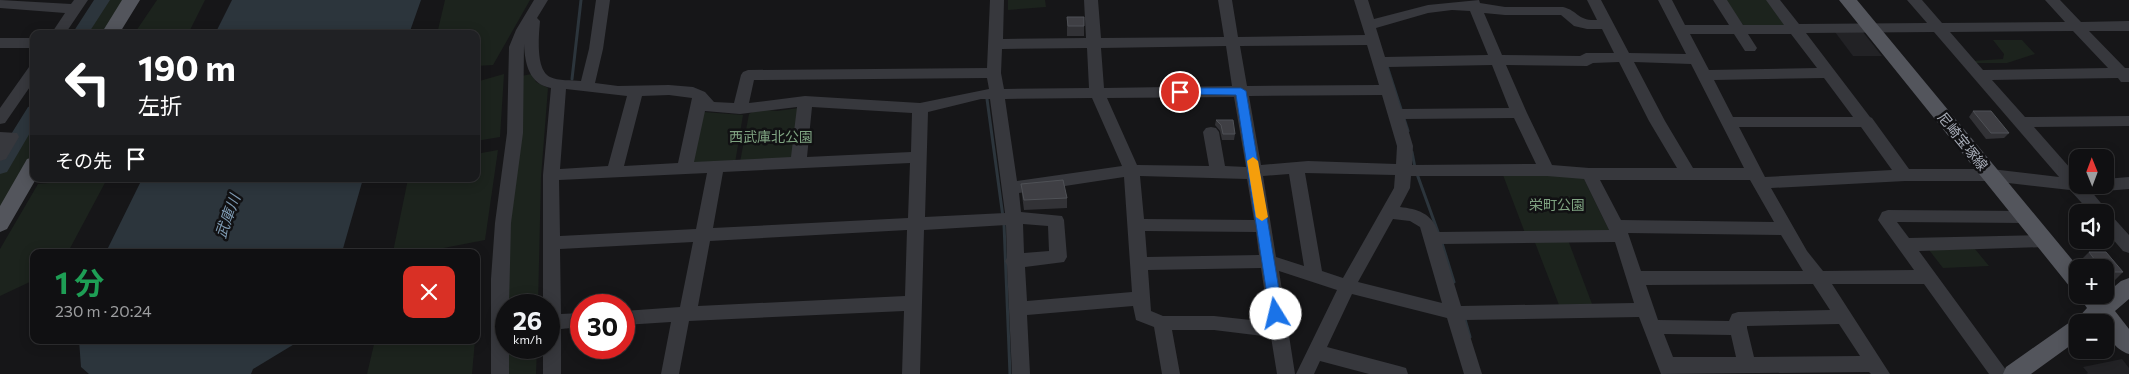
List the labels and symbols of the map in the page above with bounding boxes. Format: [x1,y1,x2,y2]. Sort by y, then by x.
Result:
pin [1159,71,1201,113]
street label: 尼崎宝塚線 [1934,108,1992,174]
park label: 西武庫北公園 [729,128,813,145]
north arrow [2069,149,2114,194]
water label: 武庫川 [211,190,244,240]
park label: 栄町公園 [1529,196,1585,213]
position arrow [1249,287,1301,339]
speed limit sign: 30 [570,294,635,359]

